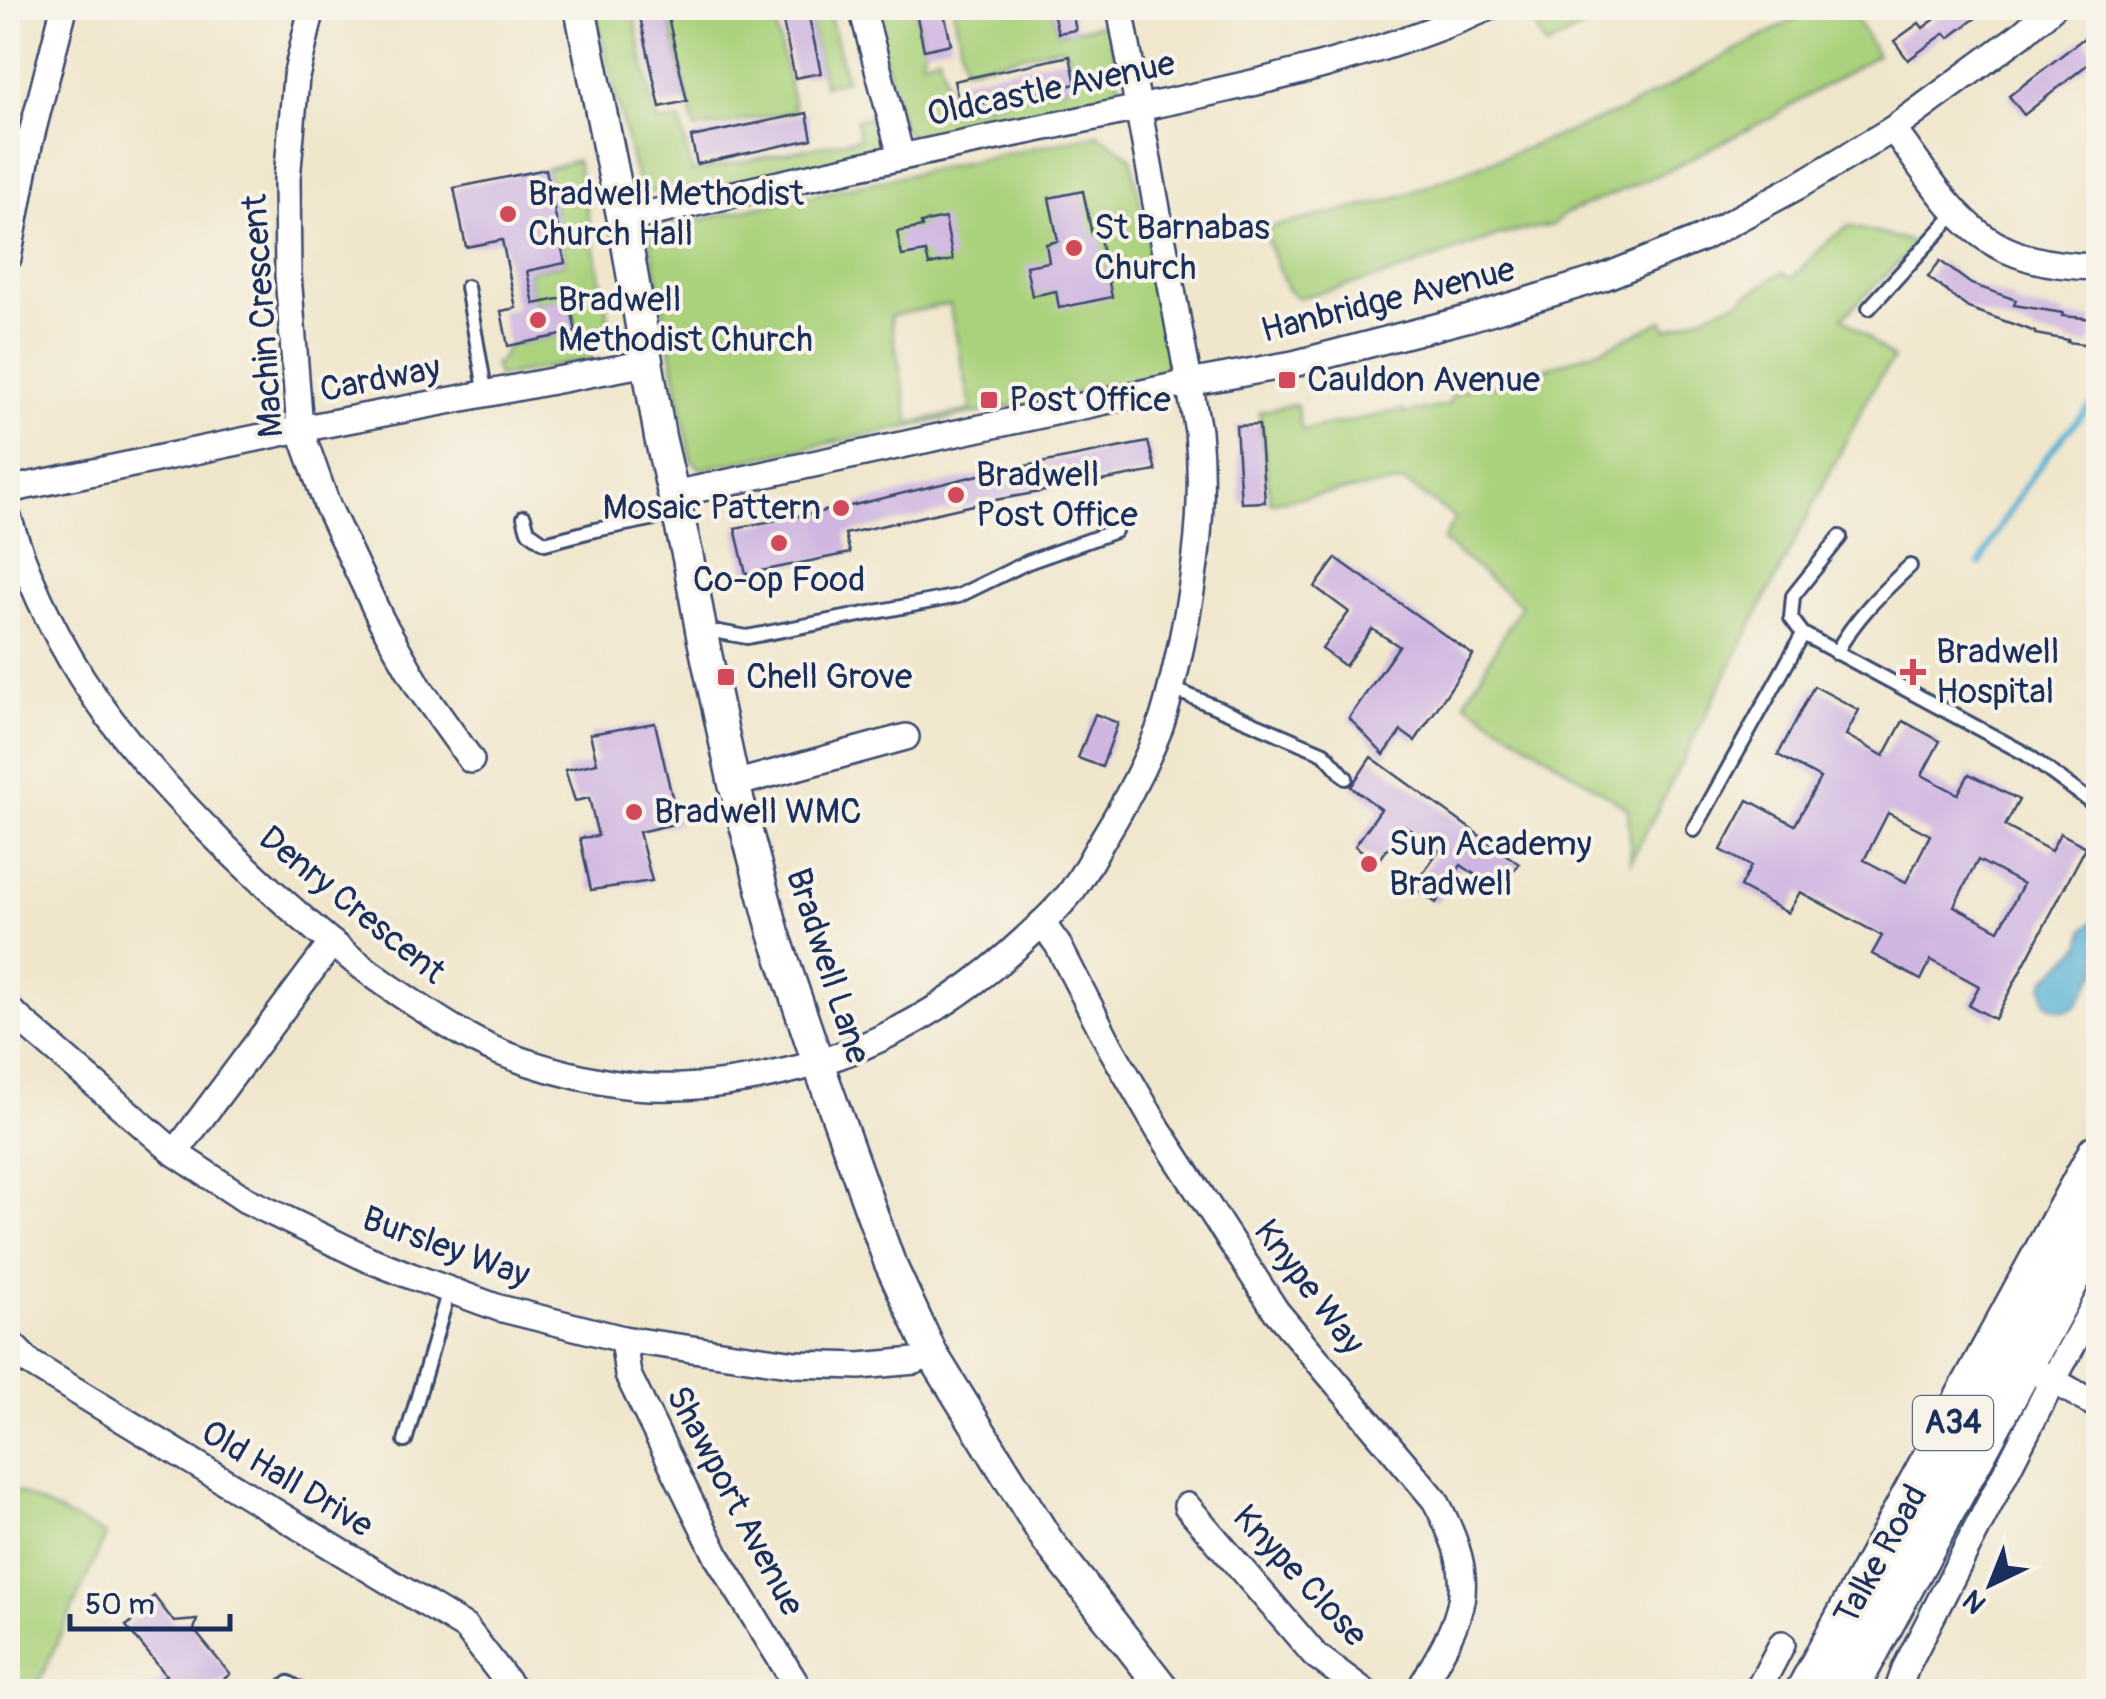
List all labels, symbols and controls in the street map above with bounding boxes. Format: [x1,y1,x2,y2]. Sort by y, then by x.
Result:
street label: Oldcastle Avenue [923,41,1179,137]
place label: Bradwell Methodist Church Hall [528,172,805,256]
street label: Machin Crescent [232,192,293,439]
marker: Bradwell Methodist Church Hall [497,203,519,225]
place label: St Barnabas Church [1094,206,1270,290]
marker: St Barnabas Church [1063,237,1085,259]
street label: Hanbridge Avenue [1257,247,1519,353]
place label: Bradwell Methodist Church [558,278,813,362]
marker: Bradwell Methodist Church [527,309,549,331]
street label: Cardway [316,346,444,412]
place label: Cauldon Avenue [1307,358,1540,402]
marker: Cauldon Avenue [1276,369,1298,391]
place label: Post Office [1009,378,1171,422]
marker: Post Office [978,389,1000,411]
place label: Bradwell Post Office [976,453,1138,537]
marker: Bradwell Post Office [945,484,967,506]
place label: Mosaic Pattern [603,486,821,530]
marker: Mosaic Pattern [830,497,852,519]
marker: Co-op Food [768,532,790,554]
place label: Co-op Food [693,558,865,602]
place label: Bradwell Hospital [1936,630,2059,714]
place label: Chell Grove [746,655,912,699]
marker: Bradwell Hospital [1900,659,1926,685]
marker: Chell Grove [715,666,737,688]
place label: Bradwell WMC [654,790,862,834]
marker: Bradwell WMC [623,801,645,823]
street label: Denry Crescent [250,816,455,994]
place label: Sun Academy Bradwell [1389,822,1592,906]
marker: Sun Academy Bradwell [1358,853,1380,875]
street label: Bradwell Lane [776,863,880,1069]
street label: Bursley Way [356,1196,536,1298]
street label: Knype Way [1244,1211,1374,1363]
street label: Shawport Avenue [656,1379,814,1623]
road number: A34 [1913,1396,1993,1450]
street label: Old Hall Drive [193,1411,381,1547]
street label: Talke Road [1824,1477,1938,1633]
street label: Knype Close [1223,1496,1377,1656]
north arrow [1941,1534,2041,1634]
scale bar [70,1569,230,1631]
text: N [1956,1582,1994,1620]
text: 50 m [85,1586,155,1623]

